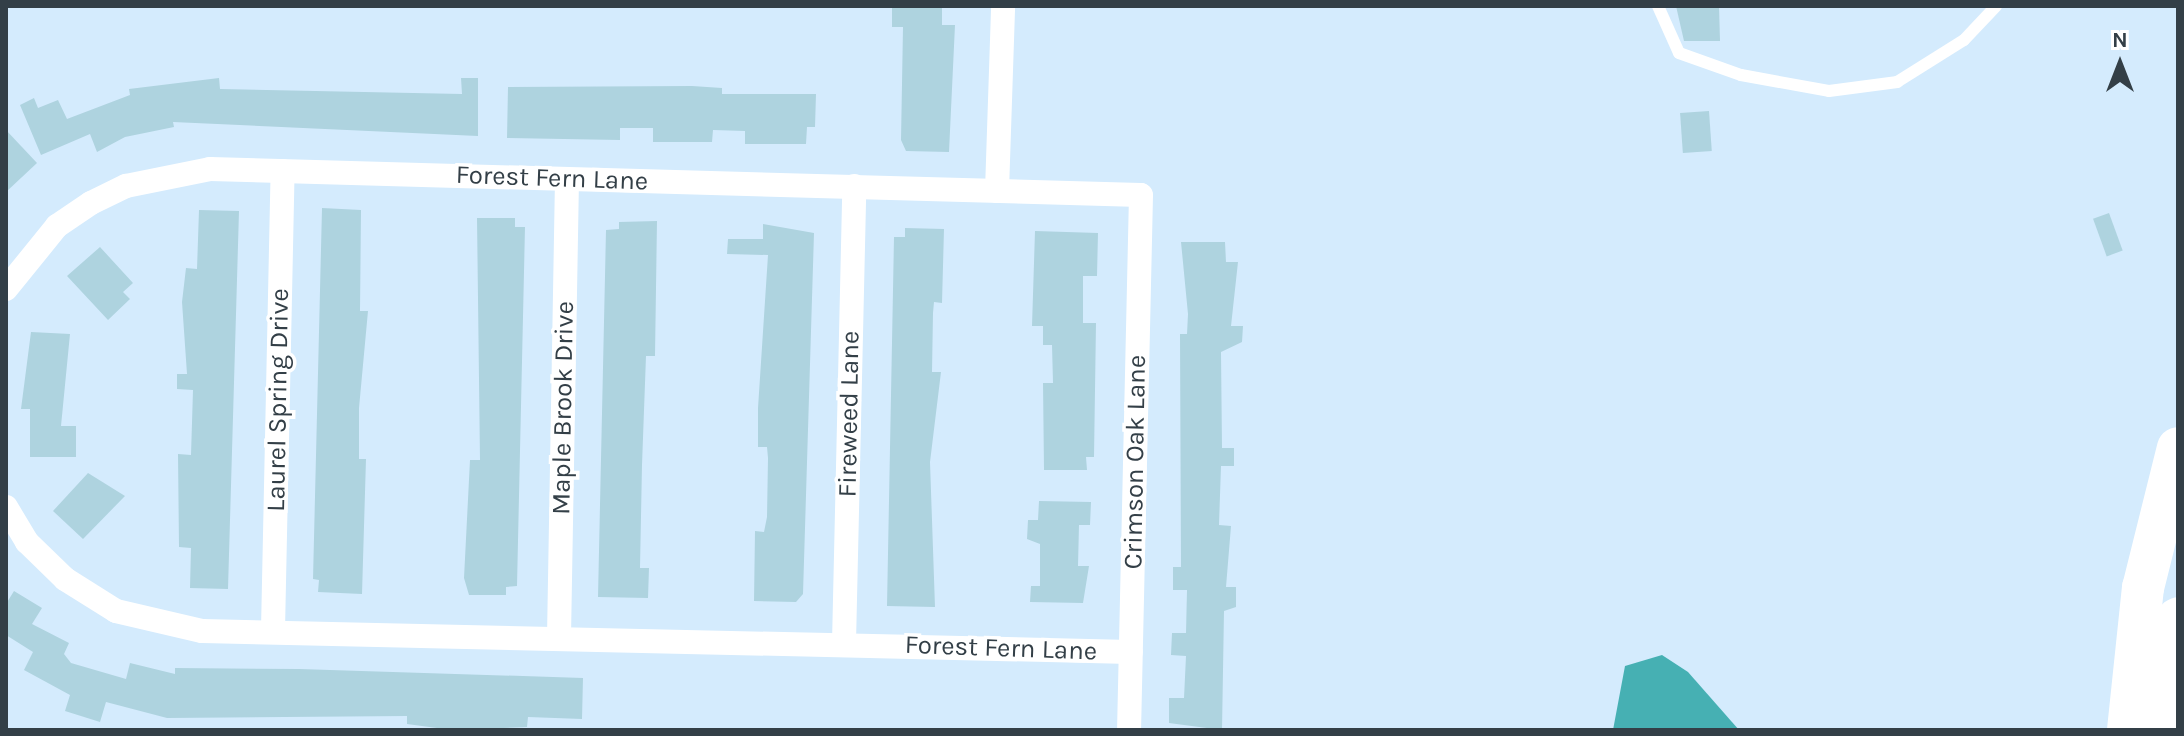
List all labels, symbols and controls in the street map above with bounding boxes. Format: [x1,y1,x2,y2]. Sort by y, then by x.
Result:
north arrow [2080,24,2160,104]
text: N [2112,27,2128,53]
street label: Forest Fern Lane [455,159,649,197]
street label: Laurel Spring Drive [260,288,296,512]
street label: Maple Brook Drive [546,301,580,515]
street label: Fireweed Lane [832,330,866,498]
street label: Crimson Oak Lane [1118,354,1152,570]
street label: Forest Fern Lane [904,629,1098,667]

